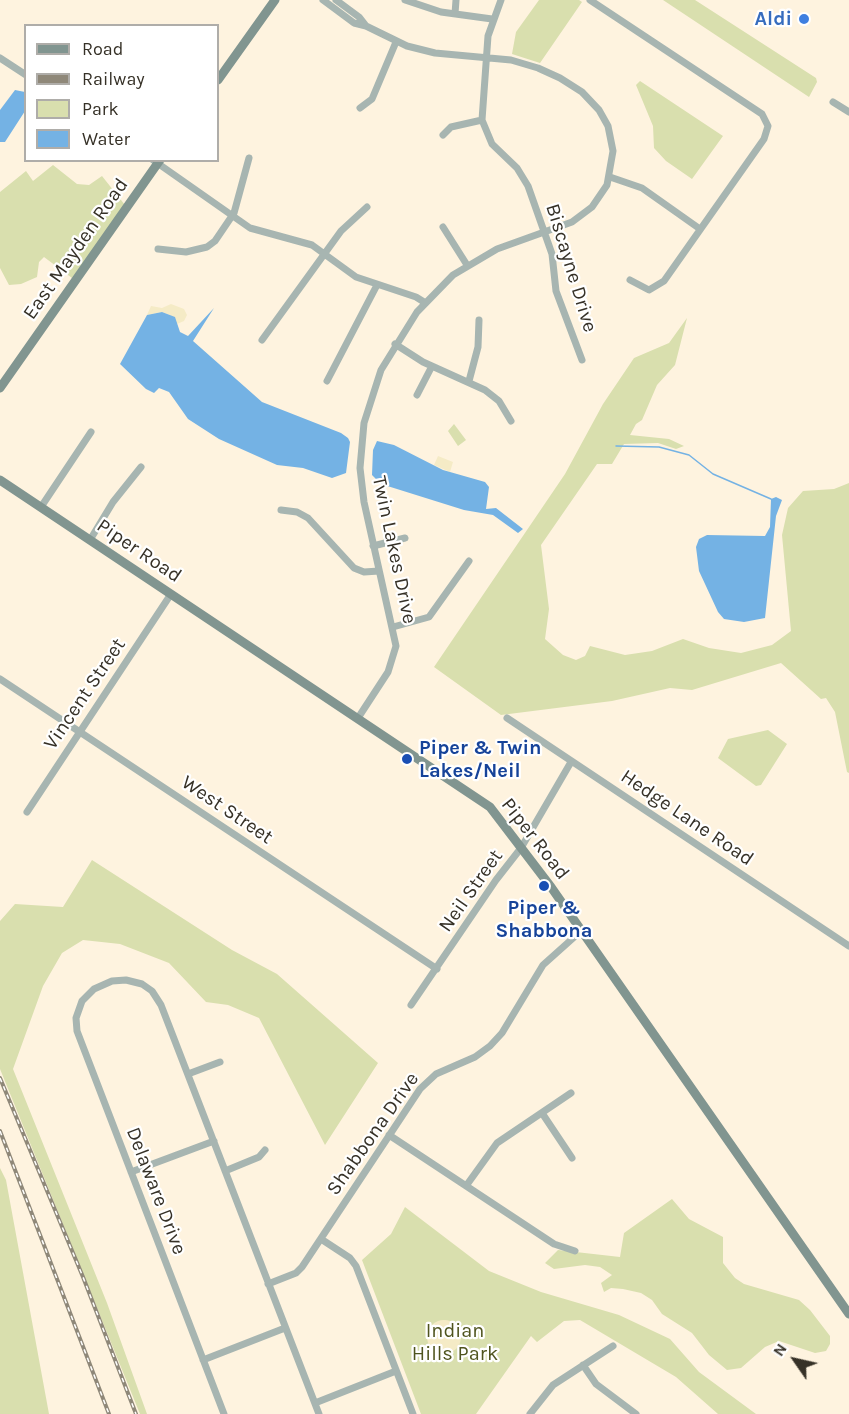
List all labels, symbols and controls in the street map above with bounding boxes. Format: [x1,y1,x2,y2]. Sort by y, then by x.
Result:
place label: Aldi [755,7,792,31]
marker: Aldi [797,12,811,26]
legend [24,24,219,162]
text: Road [82,38,123,60]
text: Railway [82,68,145,90]
text: Park [82,98,119,120]
text: Water [82,128,130,150]
street label: East Mayden Road [18,174,134,324]
street label: Biscayne Drive [540,201,602,335]
street label: Twin Lakes Drive [367,474,421,626]
street label: Piper Road [92,514,186,588]
street label: Vincent Street [39,634,131,754]
place label: Piper & Twin Lakes/Neil [419,736,542,783]
marker: Piper & Twin Lakes/Neil [400,752,414,766]
street label: Hedge Lane Road [616,765,758,871]
street label: West Street [177,771,277,849]
street label: Piper Road [496,793,574,885]
street label: Neil Street [434,845,508,937]
marker: Piper & Shabbona [537,879,551,893]
place label: Piper & Shabbona [496,896,592,943]
street label: Shabbona Drive [322,1068,424,1200]
street label: Delaware Drive [121,1124,191,1258]
park label: Indian Hills Park [412,1319,498,1366]
north arrow [765,1330,825,1390]
text: N [769,1340,791,1360]

